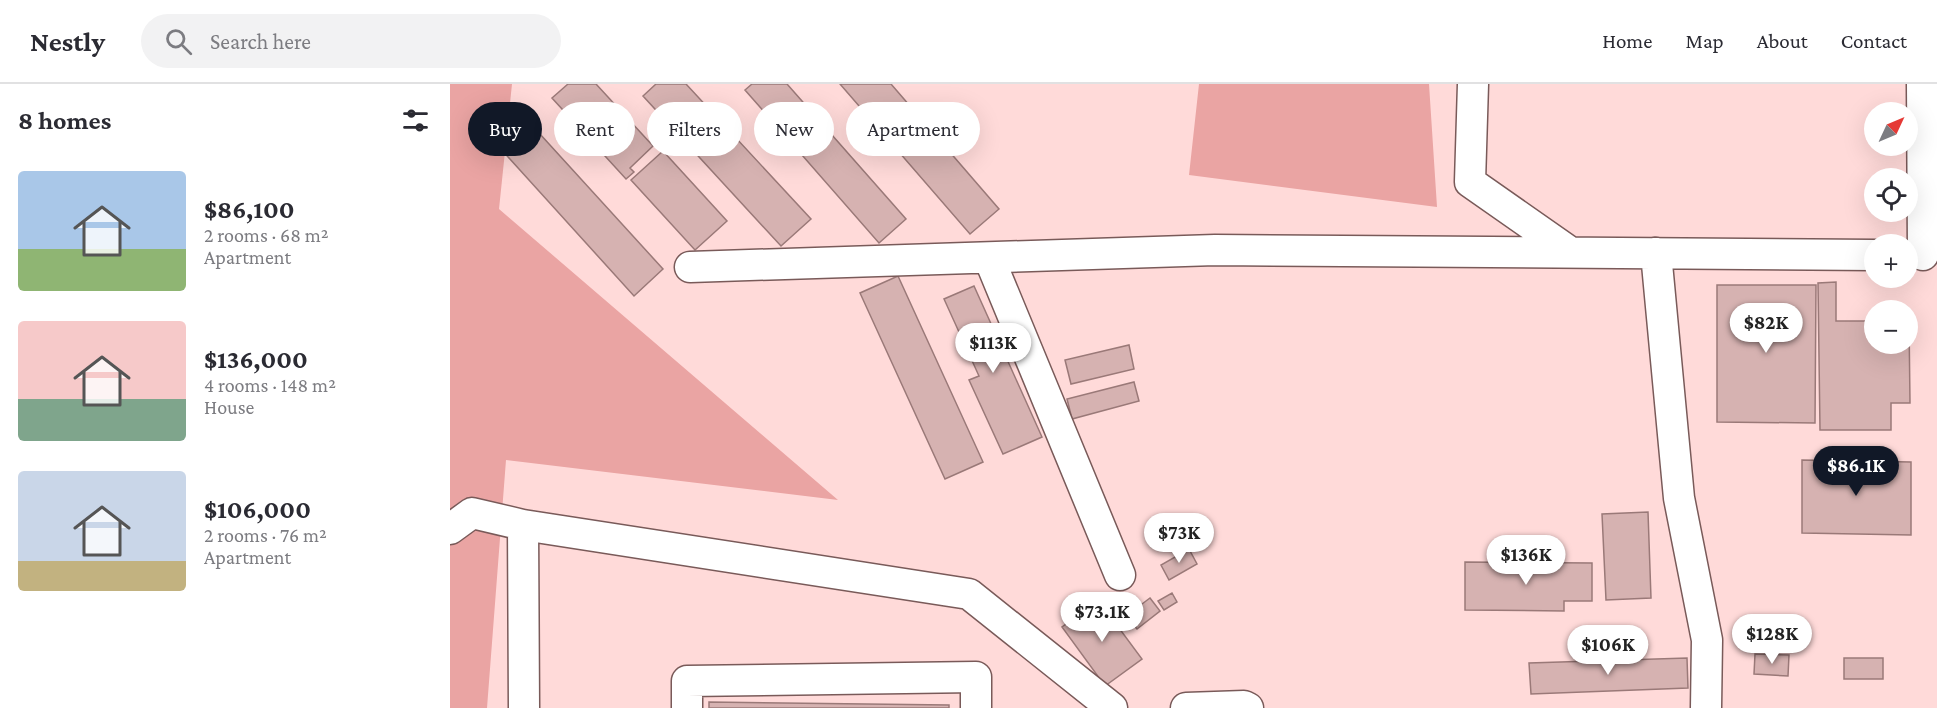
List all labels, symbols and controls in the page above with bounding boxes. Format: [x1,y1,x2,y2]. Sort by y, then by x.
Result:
search box [141,14,561,68]
icon: search [162,25,195,58]
text: Nestly [30,26,105,57]
text: Search here [210,29,311,54]
text: Home [1602,29,1652,53]
text: Map [1685,29,1724,53]
text: About [1757,29,1808,53]
text: Contact [1841,29,1907,53]
chip: Buy [468,102,542,156]
chip: Rent [554,102,635,156]
chip: Filters [647,102,742,156]
chip: New [754,102,834,156]
chip: Apartment [846,102,980,156]
north arrow [1864,102,1918,156]
map controls [1864,102,1918,354]
icon: filters [399,104,432,137]
text: 8 homes [18,106,111,135]
button: locate [1864,168,1918,222]
icon: home [66,195,138,267]
text: $86,100 [204,195,295,224]
text: 2 rooms · 68 m² [204,224,329,246]
button: + [1864,234,1918,288]
text: Apartment [204,246,291,268]
button: − [1864,300,1918,354]
pin: $82K [1730,303,1802,354]
text: $82K [1744,311,1788,333]
pin: $113K [951,323,1035,374]
text: $113K [969,331,1017,353]
icon: home [66,345,138,417]
text: $136,000 [204,345,308,374]
text: 4 rooms · 148 m² [204,374,336,396]
text: House [204,396,254,418]
pin: $86.1K [1807,446,1905,497]
text: $86.1K [1827,454,1885,476]
icon: home [66,495,138,567]
text: $106,000 [204,495,311,524]
pin: $73K [1143,513,1215,564]
text: $73K [1158,521,1200,543]
text: 2 rooms · 76 m² [204,524,327,546]
pin: $136K [1484,535,1568,586]
text: $136K [1501,543,1551,565]
text: Apartment [204,546,291,568]
pin: $73.1K [1053,592,1151,643]
text: $73.1K [1075,600,1129,622]
pin: $128K [1730,614,1814,665]
text: $128K [1746,622,1798,644]
pin: $106K [1566,625,1650,676]
text: $106K [1581,633,1635,655]

